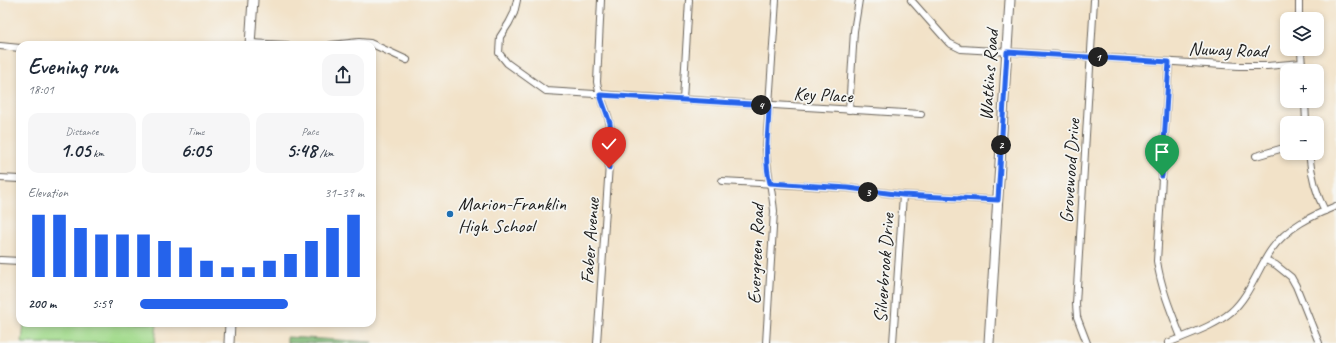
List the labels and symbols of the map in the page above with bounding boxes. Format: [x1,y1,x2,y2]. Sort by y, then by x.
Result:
street label: Watkins Road [974,25,1004,121]
street label: Nuway Road [1188,37,1270,63]
pin: 1 [1088,47,1108,67]
street label: Key Place [793,81,855,109]
pin: 4 [751,95,771,115]
street label: Grovewood Drive [1054,116,1086,224]
pin [592,127,626,168]
pin: 2 [991,135,1011,155]
pin [1145,135,1179,176]
pin: 3 [858,182,878,202]
place label: Marion-Franklin High School [458,192,567,238]
street label: Faber Avenue [575,196,605,285]
street label: Evergreen Road [742,201,770,304]
marker: Marion-Franklin High School [445,209,455,219]
street label: Silverbrook Drive [868,211,900,324]

